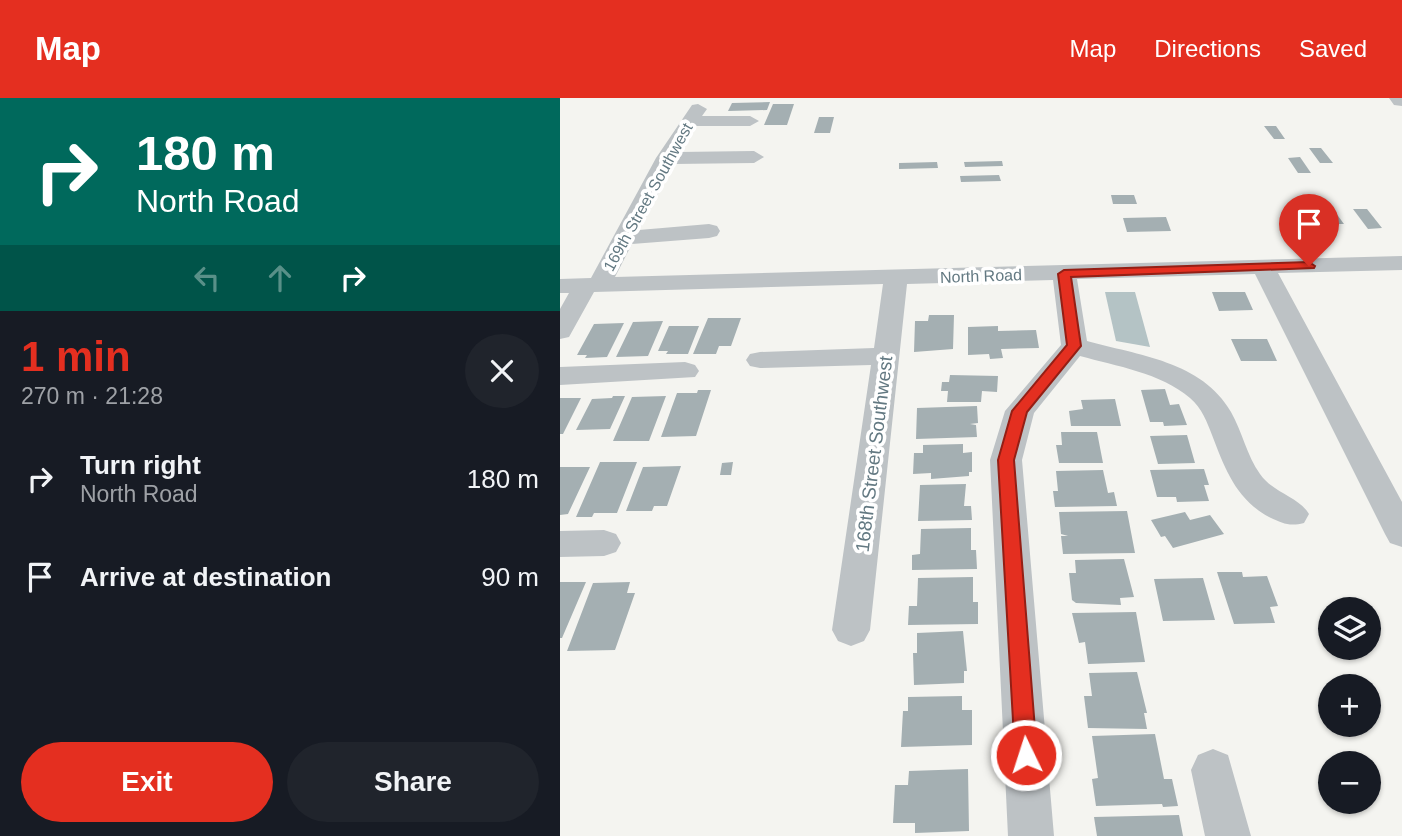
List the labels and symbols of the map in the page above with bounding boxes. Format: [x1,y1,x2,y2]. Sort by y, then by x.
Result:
street label: 169th Street Southwest [600,120,696,274]
pin [1279,194,1339,266]
street label: North Road [940,266,1022,286]
street label: 168th Street Southwest [852,354,897,553]
position arrow [989,718,1063,792]

